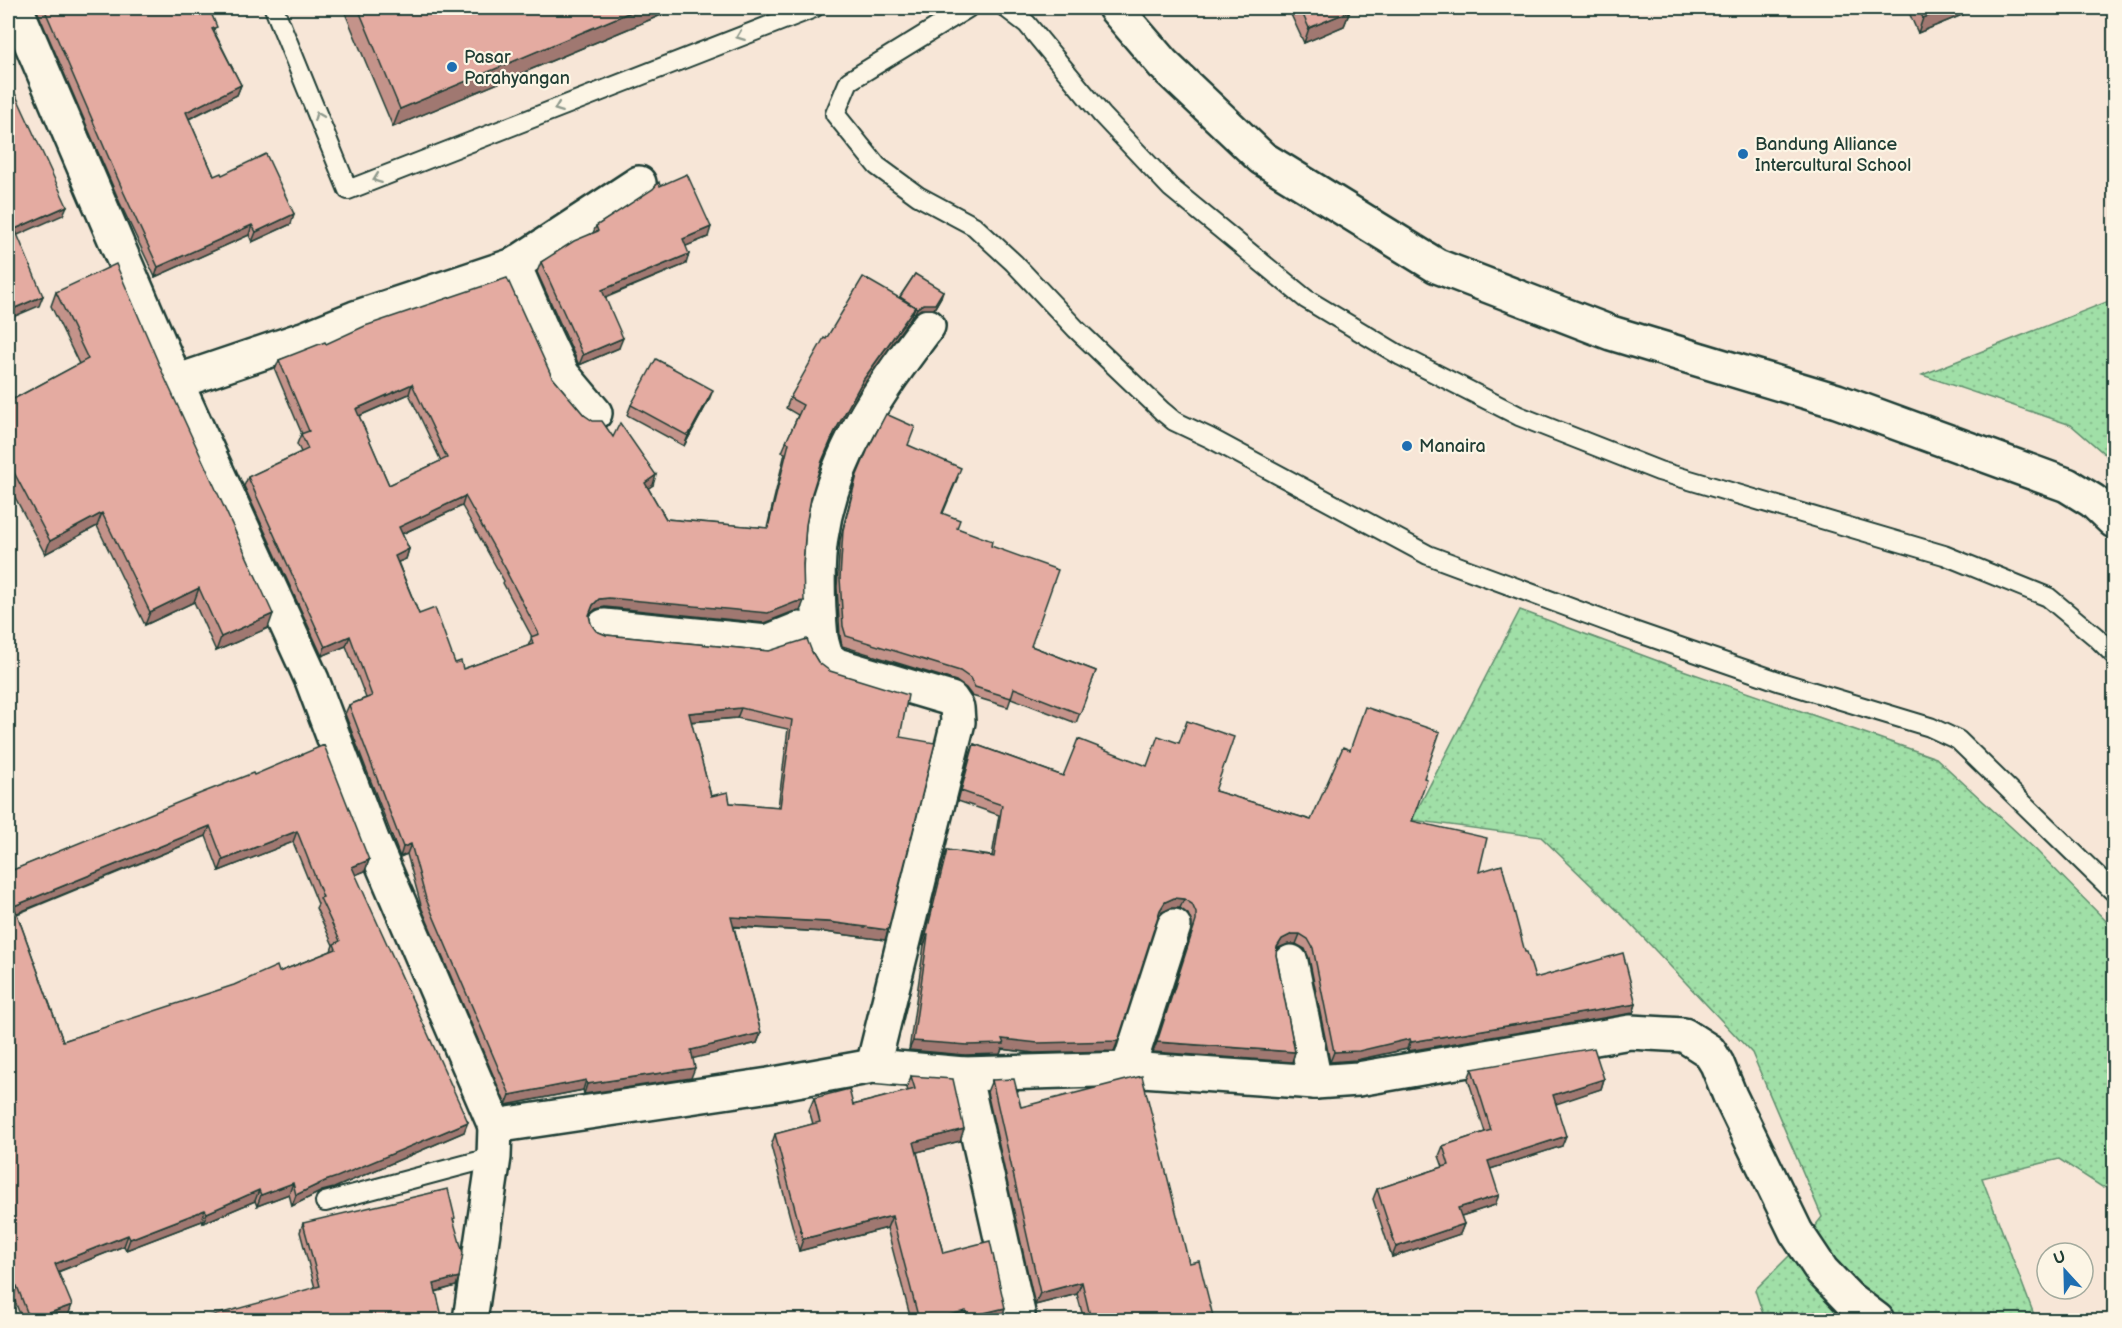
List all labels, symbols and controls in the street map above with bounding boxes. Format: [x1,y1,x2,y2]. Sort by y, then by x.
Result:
one-way arrow [735,29,746,42]
place label: Pasar Parahyangan [464,47,570,89]
marker: Pasar Parahyangan [445,60,459,74]
one-way arrow [554,100,564,113]
one-way arrow [313,111,325,122]
place label: Bandung Alliance Intercultural School [1755,134,1911,176]
marker: Bandung Alliance Intercultural School [1736,147,1750,161]
one-way arrow [372,171,382,184]
place label: Manaira [1419,436,1486,457]
marker: Manaira [1400,439,1414,453]
north arrow [2035,1241,2095,1301]
text: U [2051,1248,2069,1269]

